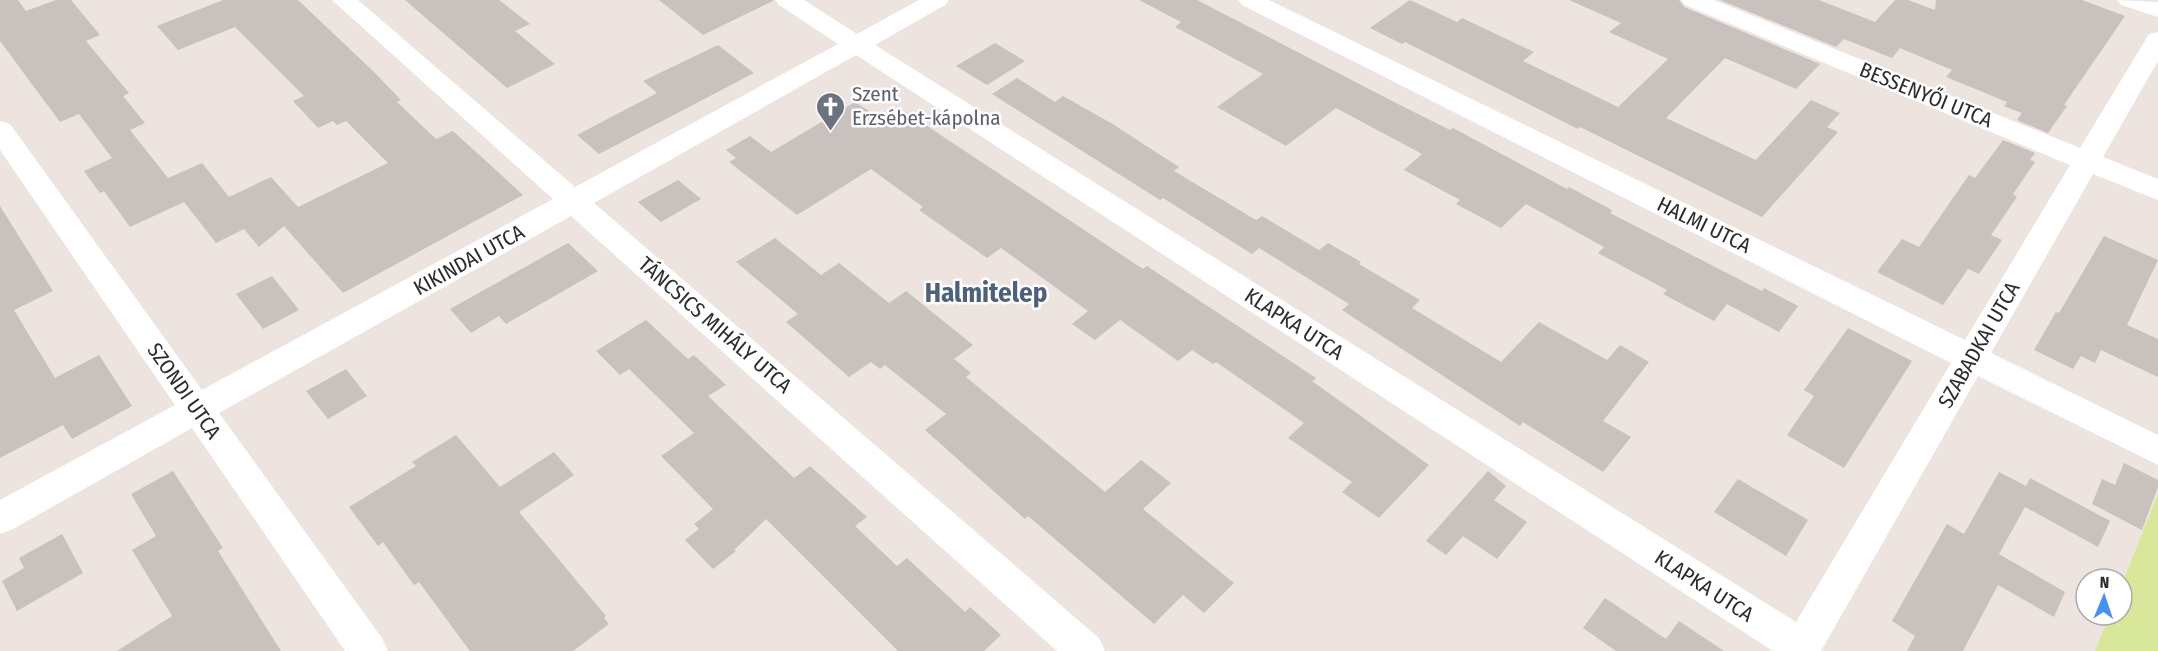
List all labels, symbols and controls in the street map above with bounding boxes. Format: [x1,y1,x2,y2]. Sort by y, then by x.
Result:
street label: BESSENYŐI UTCA [1856,57,1996,133]
place label: Szent Erzsébet-kápolna [852,81,1001,131]
church icon: Szent Erzsébet-kápolna [815,90,847,132]
street label: HALMI UTCA [1653,191,1755,259]
street label: KIKINDAI UTCA [409,219,529,301]
street label: TÁNCSICS MIHÁLY UTCA [633,251,797,399]
district label: Halmitelep [925,277,1047,309]
street label: SZABADKAI UTCA [1932,277,2026,413]
street label: KLAPKA UTCA [1240,282,1348,366]
street label: SZONDI UTCA [141,338,227,444]
street label: KLAPKA UTCA [1650,544,1758,628]
north arrow [2074,567,2134,627]
text: N [2099,573,2110,592]

